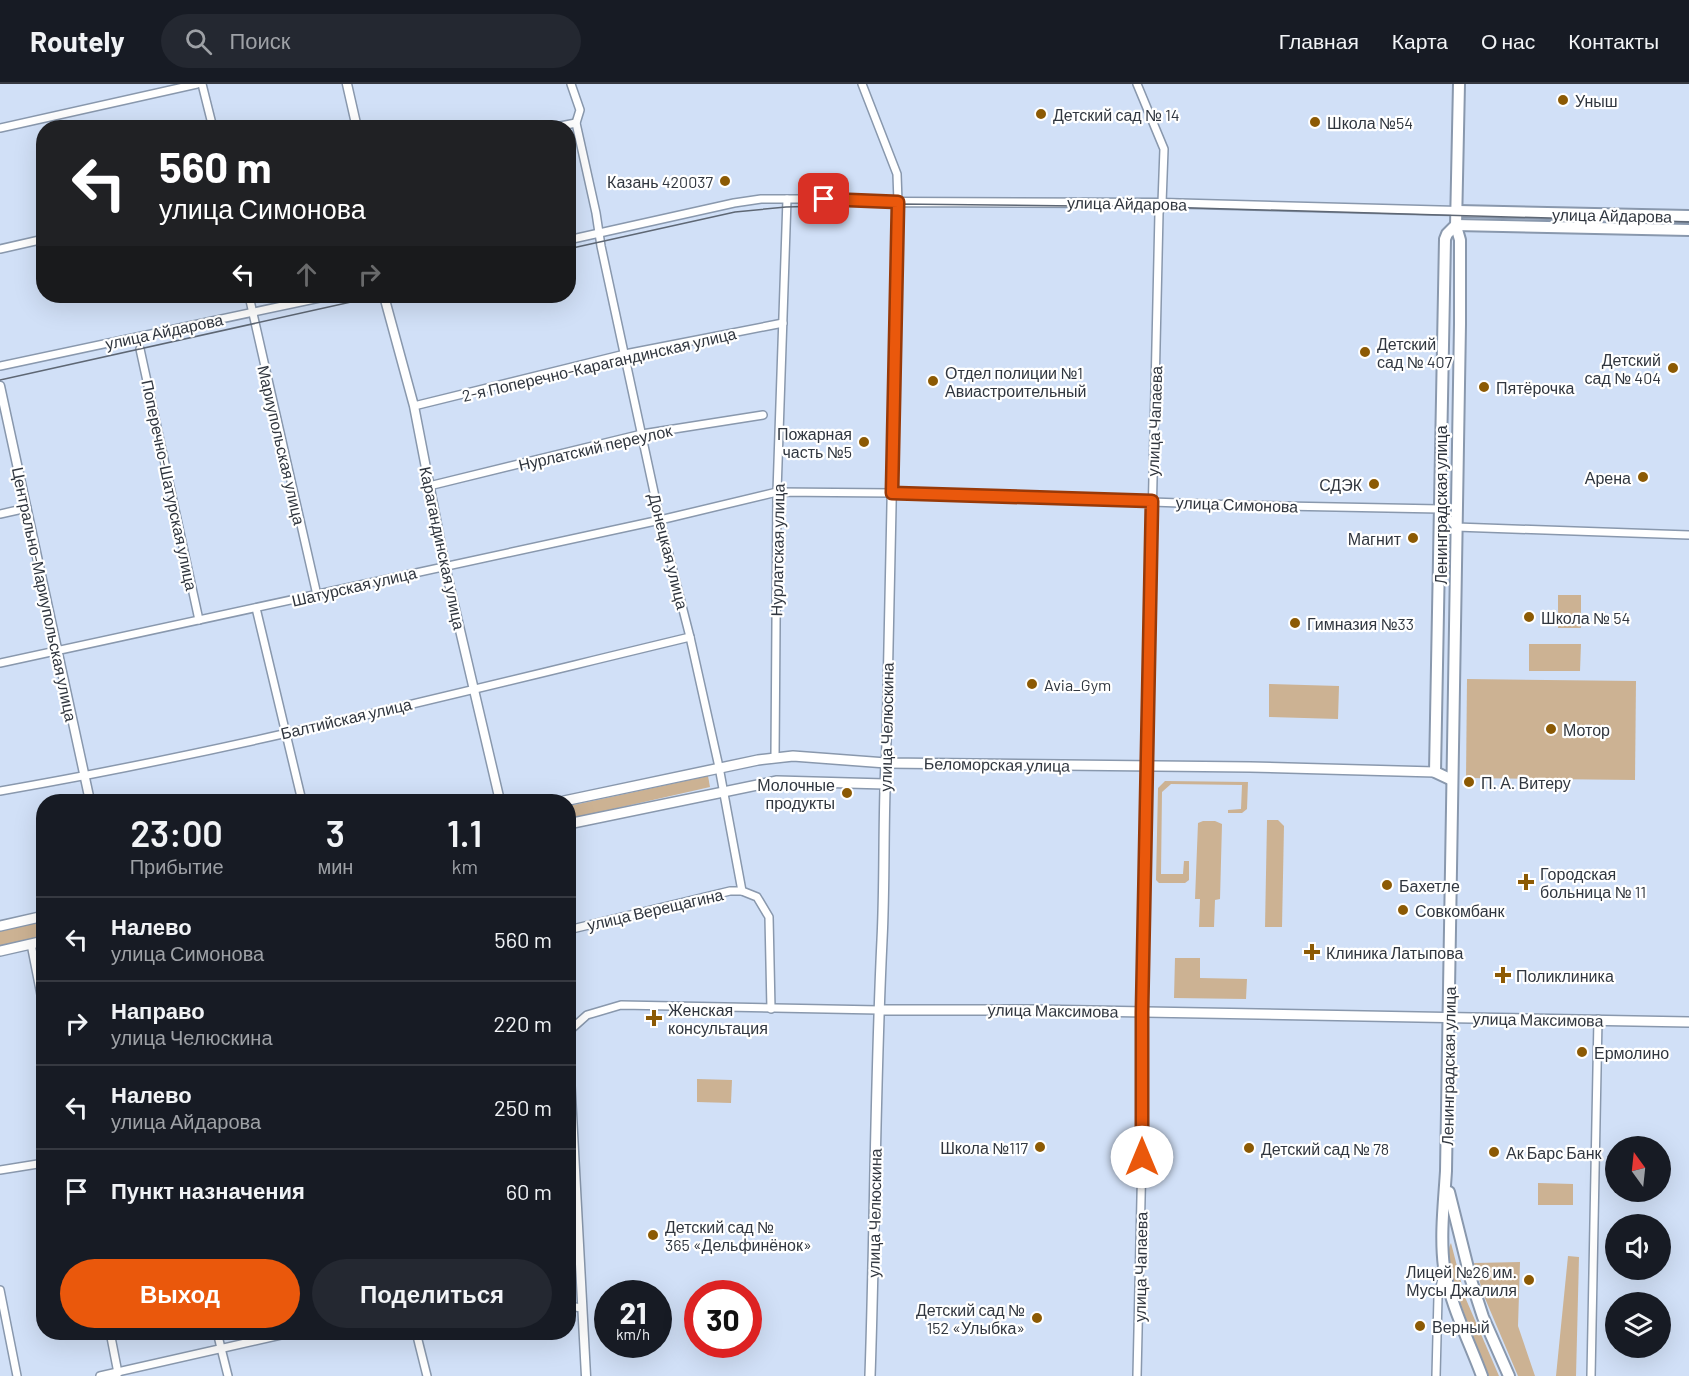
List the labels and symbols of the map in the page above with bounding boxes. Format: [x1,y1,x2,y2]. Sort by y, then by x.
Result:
place label: Уныш [1575,91,1618,110]
marker: Уныш [1556,93,1570,107]
place label: Детский сад № 14 [1053,105,1180,124]
marker: Детский сад № 14 [1034,107,1048,121]
place label: Школа №54 [1327,113,1413,132]
marker: Школа №54 [1308,115,1322,129]
place label: Казань 420037 [607,172,713,191]
pin [798,173,849,224]
marker: Казань 420037 [718,174,732,188]
street label: улица Айдарова [1067,192,1187,214]
street label: улица Айдарова [1552,204,1672,226]
street label: улица Айдарова [103,309,225,353]
street label: 2-я Поперечно-Карагандинская улица [460,323,738,405]
place label: Детский сад № 407 [1377,334,1453,371]
marker: Детский сад № 407 [1358,345,1372,359]
place label: Детский сад № 404 [1585,350,1661,387]
marker: Детский сад № 404 [1666,361,1680,375]
street label: Мариупольская улица [254,363,310,527]
place label: Отдел полиции №1 Авиастроительный [945,363,1087,400]
street label: улица Чапаева [1143,365,1165,477]
marker: Отдел полиции №1 Авиастроительный [926,374,940,388]
street label: Поперечно-Шатурская улица [138,378,202,592]
place label: Пятёрочка [1496,378,1575,397]
marker: Пятёрочка [1477,380,1491,394]
street label: Нурлатский переулок [516,420,675,474]
place label: Пожарная часть №5 [777,424,852,461]
street label: Ленинградская улица [1431,425,1450,585]
marker: Пожарная часть №5 [857,435,871,449]
street label: Центрально-Мариупольская улица [9,465,81,723]
street label: Карагандинская улица [416,465,470,631]
place label: Арена [1585,468,1631,487]
marker: Арена [1636,470,1650,484]
place label: СДЭК [1319,475,1363,494]
marker: СДЭК [1367,477,1381,491]
street label: Нурлатская улица [766,483,788,617]
street label: Донецкая улица [645,491,693,611]
street label: улица Симонова [1175,492,1299,516]
place label: Магнит [1348,529,1402,548]
marker: Магнит [1406,531,1420,545]
street label: Шатурская улица [290,562,418,610]
place label: Школа № 54 [1541,608,1630,627]
marker: Школа № 54 [1522,610,1536,624]
place label: Гимназия №33 [1307,614,1414,633]
marker: Гимназия №33 [1288,616,1302,630]
street label: улица Челюскина [875,662,897,792]
place label: Avia_Gym [1044,675,1111,694]
marker: Avia_Gym [1025,677,1039,691]
street label: Балтийская улица [279,694,414,742]
place label: Мотор [1563,720,1610,739]
marker: Мотор [1544,722,1558,736]
street label: Беломорская улица [924,753,1070,775]
place label: П. А. Витеру [1481,773,1571,792]
place label: Молочные продукты [757,775,835,812]
marker: П. А. Витеру [1462,775,1476,789]
marker: Молочные продукты [840,786,854,800]
place label: Городская больница № 11 [1540,864,1646,901]
marker: Городская больница № 11 [1517,873,1535,891]
place label: Бахетле [1399,876,1460,895]
marker: Бахетле [1380,878,1394,892]
street label: улица Верещагина [585,884,725,934]
place label: Совкомбанк [1415,901,1505,920]
marker: Совкомбанк [1396,903,1410,917]
marker: Клиника Латыпова [1303,943,1321,961]
place label: Клиника Латыпова [1326,943,1464,962]
marker: Поликлиника [1494,966,1512,984]
place label: Поликлиника [1516,966,1614,985]
street label: Ленинградская улица [1437,986,1459,1146]
street label: улица Максимова [987,999,1119,1021]
place label: Женская консультация [668,1000,768,1037]
street label: улица Максимова [1472,1008,1604,1030]
marker: Женская консультация [645,1009,663,1027]
place label: Ермолино [1594,1043,1669,1062]
marker: Ермолино [1575,1045,1589,1059]
position arrow [1110,1125,1174,1189]
north arrow [1605,1136,1671,1202]
place label: Школа №117 [940,1138,1028,1157]
place label: Детский сад № 78 [1261,1139,1389,1158]
marker: Школа №117 [1033,1140,1047,1154]
marker: Детский сад № 78 [1242,1141,1256,1155]
place label: Ак Барс Банк [1506,1143,1603,1162]
marker: Ак Барс Банк [1487,1145,1501,1159]
street label: улица Челюскина [863,1148,885,1278]
street label: улица Чапаева [1130,1212,1150,1322]
place label: Детский сад № 365 «Дельфинёнок» [665,1217,812,1254]
marker: Детский сад № 365 «Дельфинёнок» [646,1228,660,1242]
place label: Лицей №26 им. Мусы Джалиля [1406,1262,1517,1299]
marker: Лицей №26 им. Мусы Джалиля [1522,1273,1536,1287]
speed limit sign: 30 [684,1280,762,1358]
place label: Детский сад № 152 «Улыбка» [916,1300,1025,1337]
marker: Детский сад № 152 «Улыбка» [1030,1311,1044,1325]
place label: Верный [1432,1317,1490,1336]
marker: Верный [1413,1319,1427,1333]

